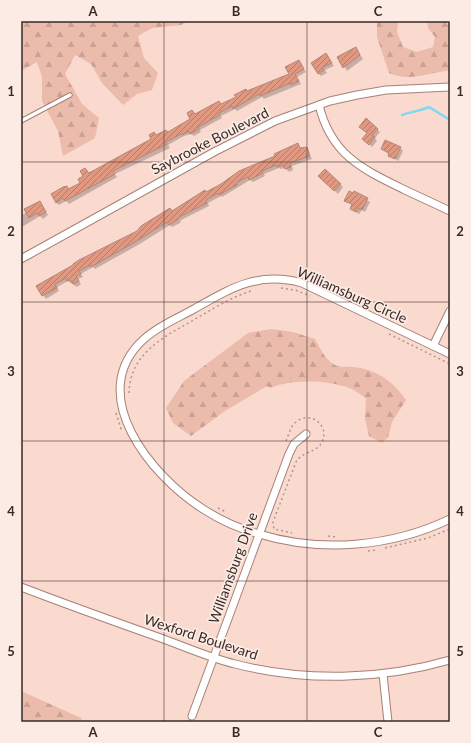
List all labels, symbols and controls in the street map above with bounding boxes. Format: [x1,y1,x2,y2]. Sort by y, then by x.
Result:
text: A [87,3,98,19]
text: B [232,3,241,19]
text: C [374,3,383,19]
text: 1 [7,83,15,99]
text: 1 [456,83,464,99]
street label: Saybrooke Boulevard [148,104,271,178]
text: 2 [7,223,15,239]
text: 2 [456,223,464,239]
street label: Williamsburg Circle [295,263,410,326]
text: 3 [7,363,15,379]
text: 3 [456,363,464,379]
text: 4 [7,503,15,519]
text: 4 [456,503,464,519]
street label: Williamsburg Drive [205,510,261,626]
street label: Wexford Boulevard [142,610,260,663]
text: 5 [7,643,15,659]
text: 5 [456,643,464,659]
text: A [87,724,98,740]
text: B [232,724,241,740]
text: C [374,724,383,740]

